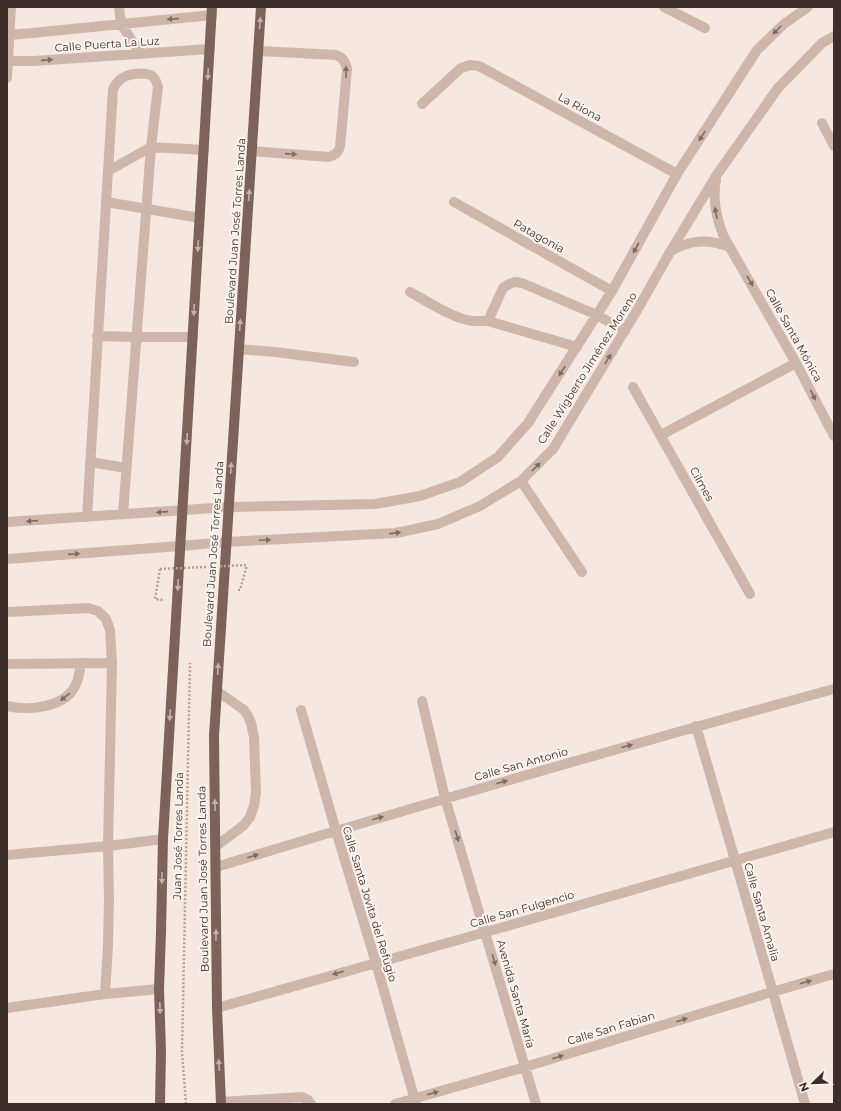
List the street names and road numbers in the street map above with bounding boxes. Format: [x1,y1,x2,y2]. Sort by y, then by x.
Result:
street label: Calle Puerta La Luz [54,33,160,55]
street label: La Riona [556,90,604,124]
street label: Boulevard Juan José Torres Landa [222,138,248,324]
street label: Patagonia [511,216,567,256]
street label: Calle Santa Mónica [763,286,825,384]
street label: Calle Wigberto Jiménez Moreno [534,289,640,447]
street label: Boulevard Juan José Torres Landa [200,461,226,647]
street label: Cilmes [687,464,717,504]
street label: Calle San Antonio [472,744,570,784]
street label: Juan José Torres Landa [170,772,186,901]
street label: Boulevard Juan José Torres Landa [194,786,212,972]
street label: Calle Santa Jovita del Refugio [340,825,400,983]
street label: Calle Santa Amalia [741,861,783,963]
street label: Calle San Fulgencio [468,887,576,931]
street label: Avenida Santa María [494,938,538,1050]
street label: Calle San Fabian [566,1008,656,1048]

